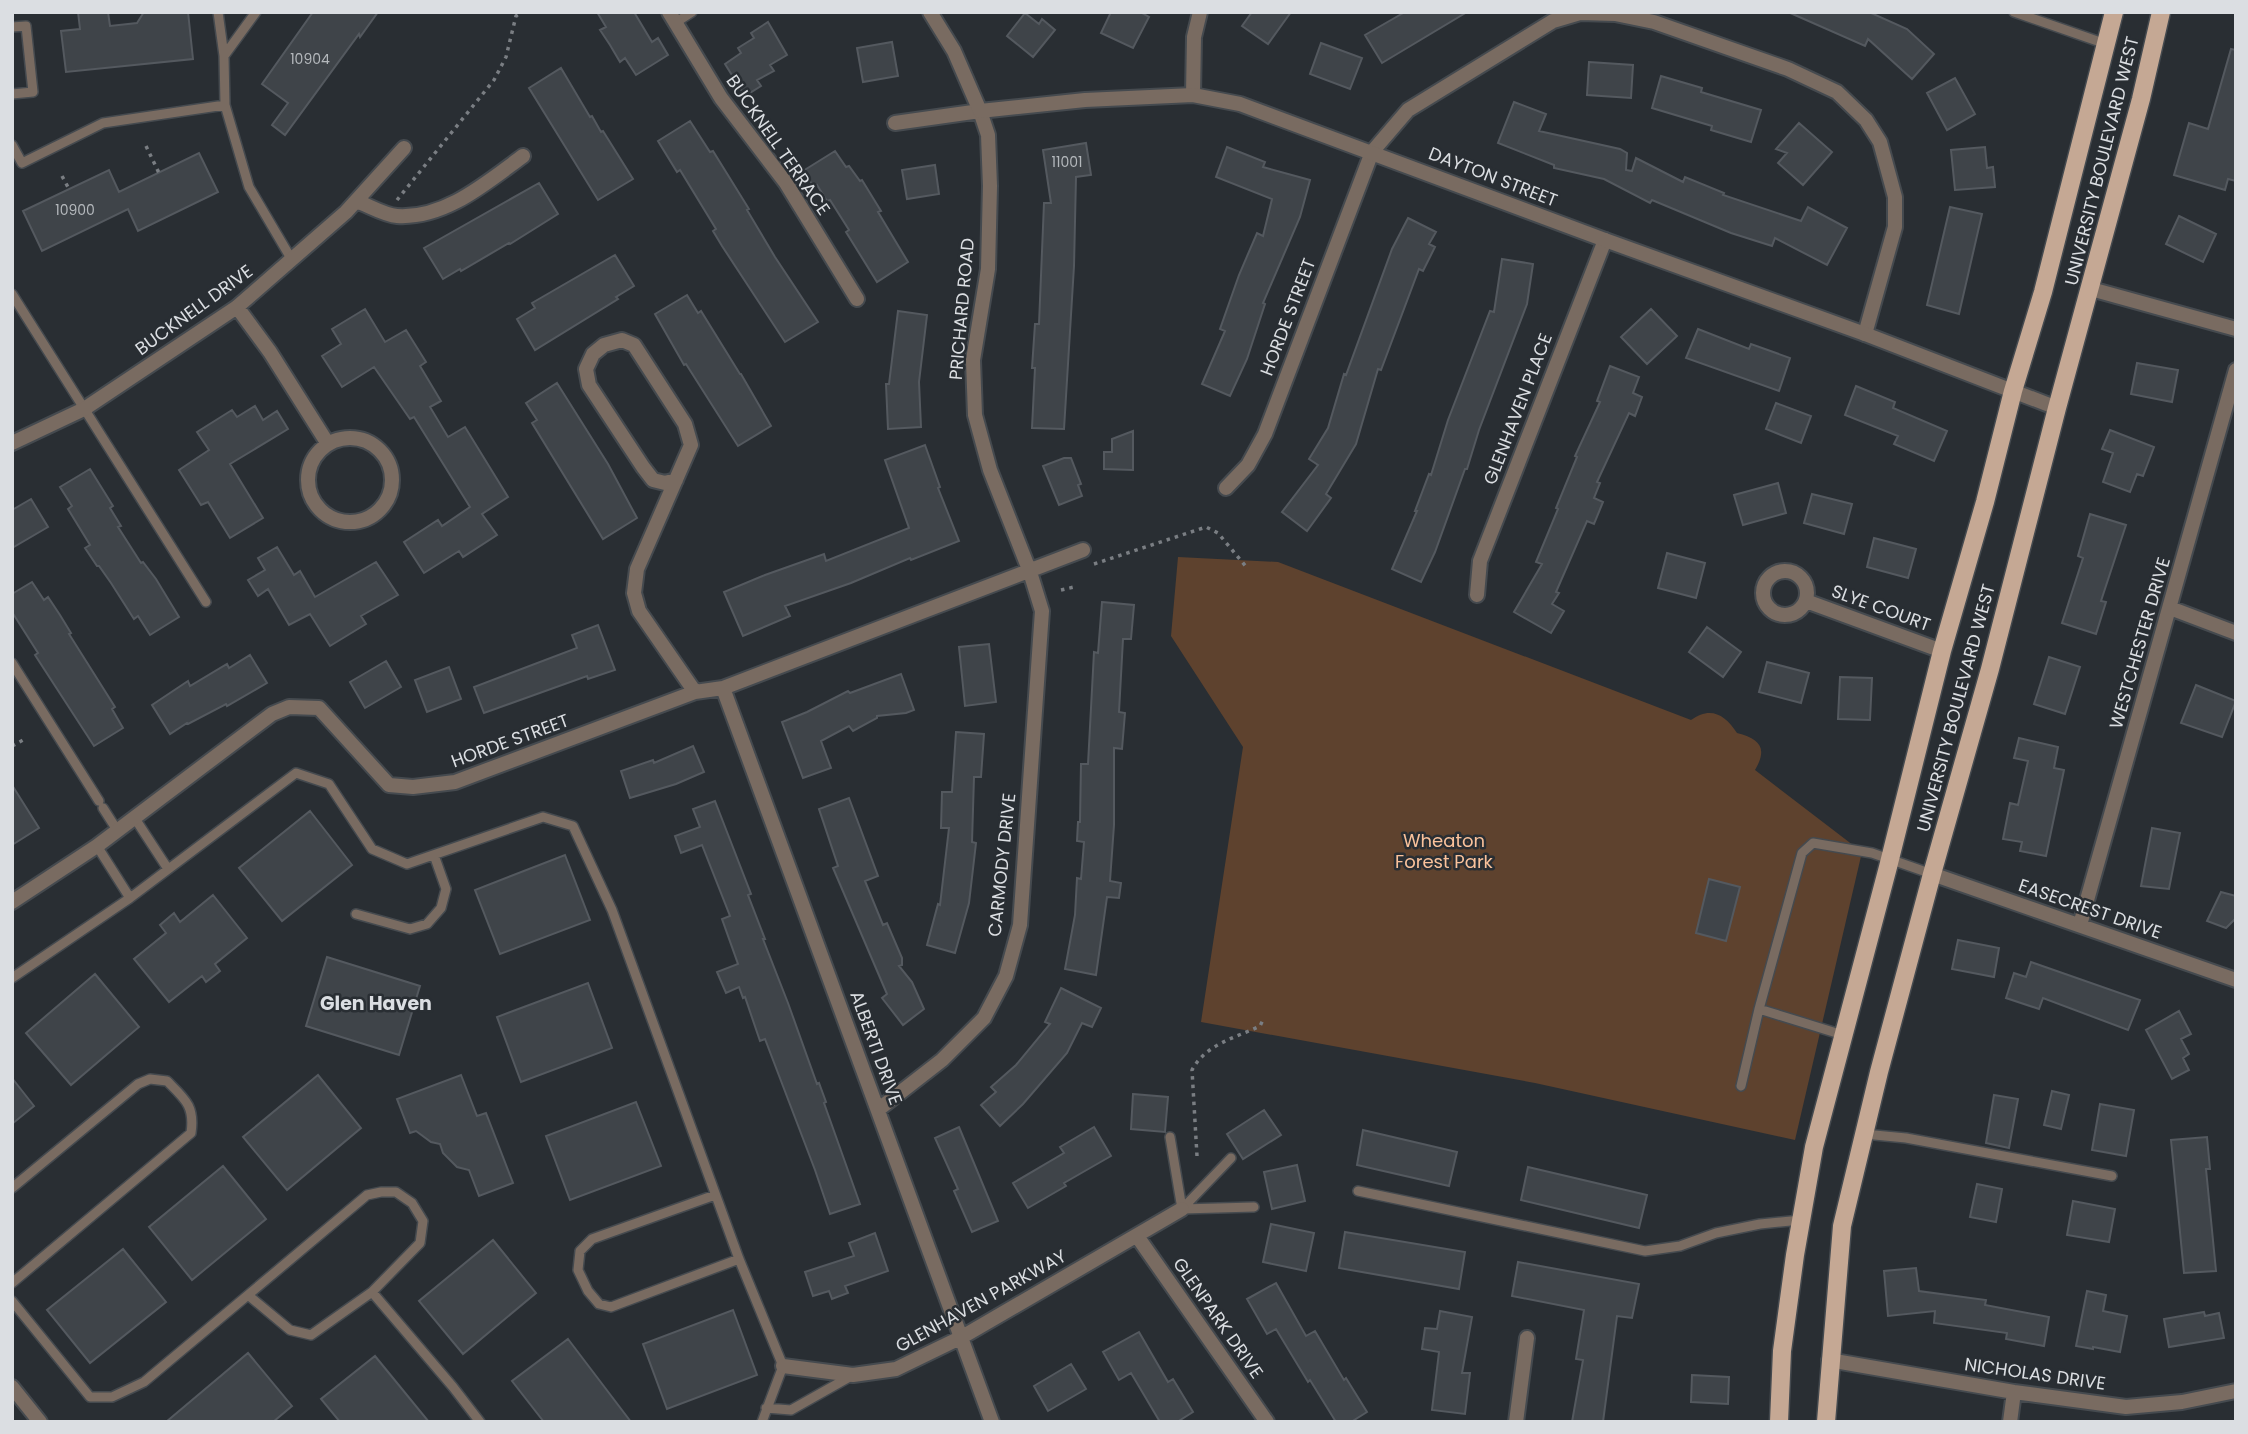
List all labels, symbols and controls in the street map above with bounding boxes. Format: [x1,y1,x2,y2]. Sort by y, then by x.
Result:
street label: UNIVERSITY BOULEVARD WEST [2058,33,2145,288]
house number: 10904 [290,49,330,69]
street label: BUCKNELL TERRACE [720,69,836,220]
street label: DAYTON STREET [1425,140,1561,213]
house number: 11001 [1051,152,1083,172]
house number: 10900 [55,200,95,220]
street label: PRICHARD ROAD [943,237,980,381]
street label: HORDE STREET [1254,254,1321,379]
street label: BUCKNELL DRIVE [130,258,258,361]
street label: GLENHAVEN PLACE [1477,329,1558,488]
street label: WESTCHESTER DRIVE [2103,554,2176,732]
street label: SLYE COURT [1828,578,1934,637]
street label: UNIVERSITY BOULEVARD WEST [1910,581,2001,835]
street label: HORDE STREET [447,708,572,773]
street label: CARMODY DRIVE [982,792,1021,938]
park label: Wheaton Forest Park [1395,828,1494,874]
street label: EASECREST DRIVE [2015,872,2165,945]
street label: ALBERTI DRIVE [844,987,909,1108]
district label: Glen Haven [320,990,432,1017]
street label: GLENHAVEN PARKWAY [891,1243,1071,1358]
street label: GLENPARK DRIVE [1167,1252,1269,1383]
street label: NICHOLAS DRIVE [1963,1351,2107,1396]

